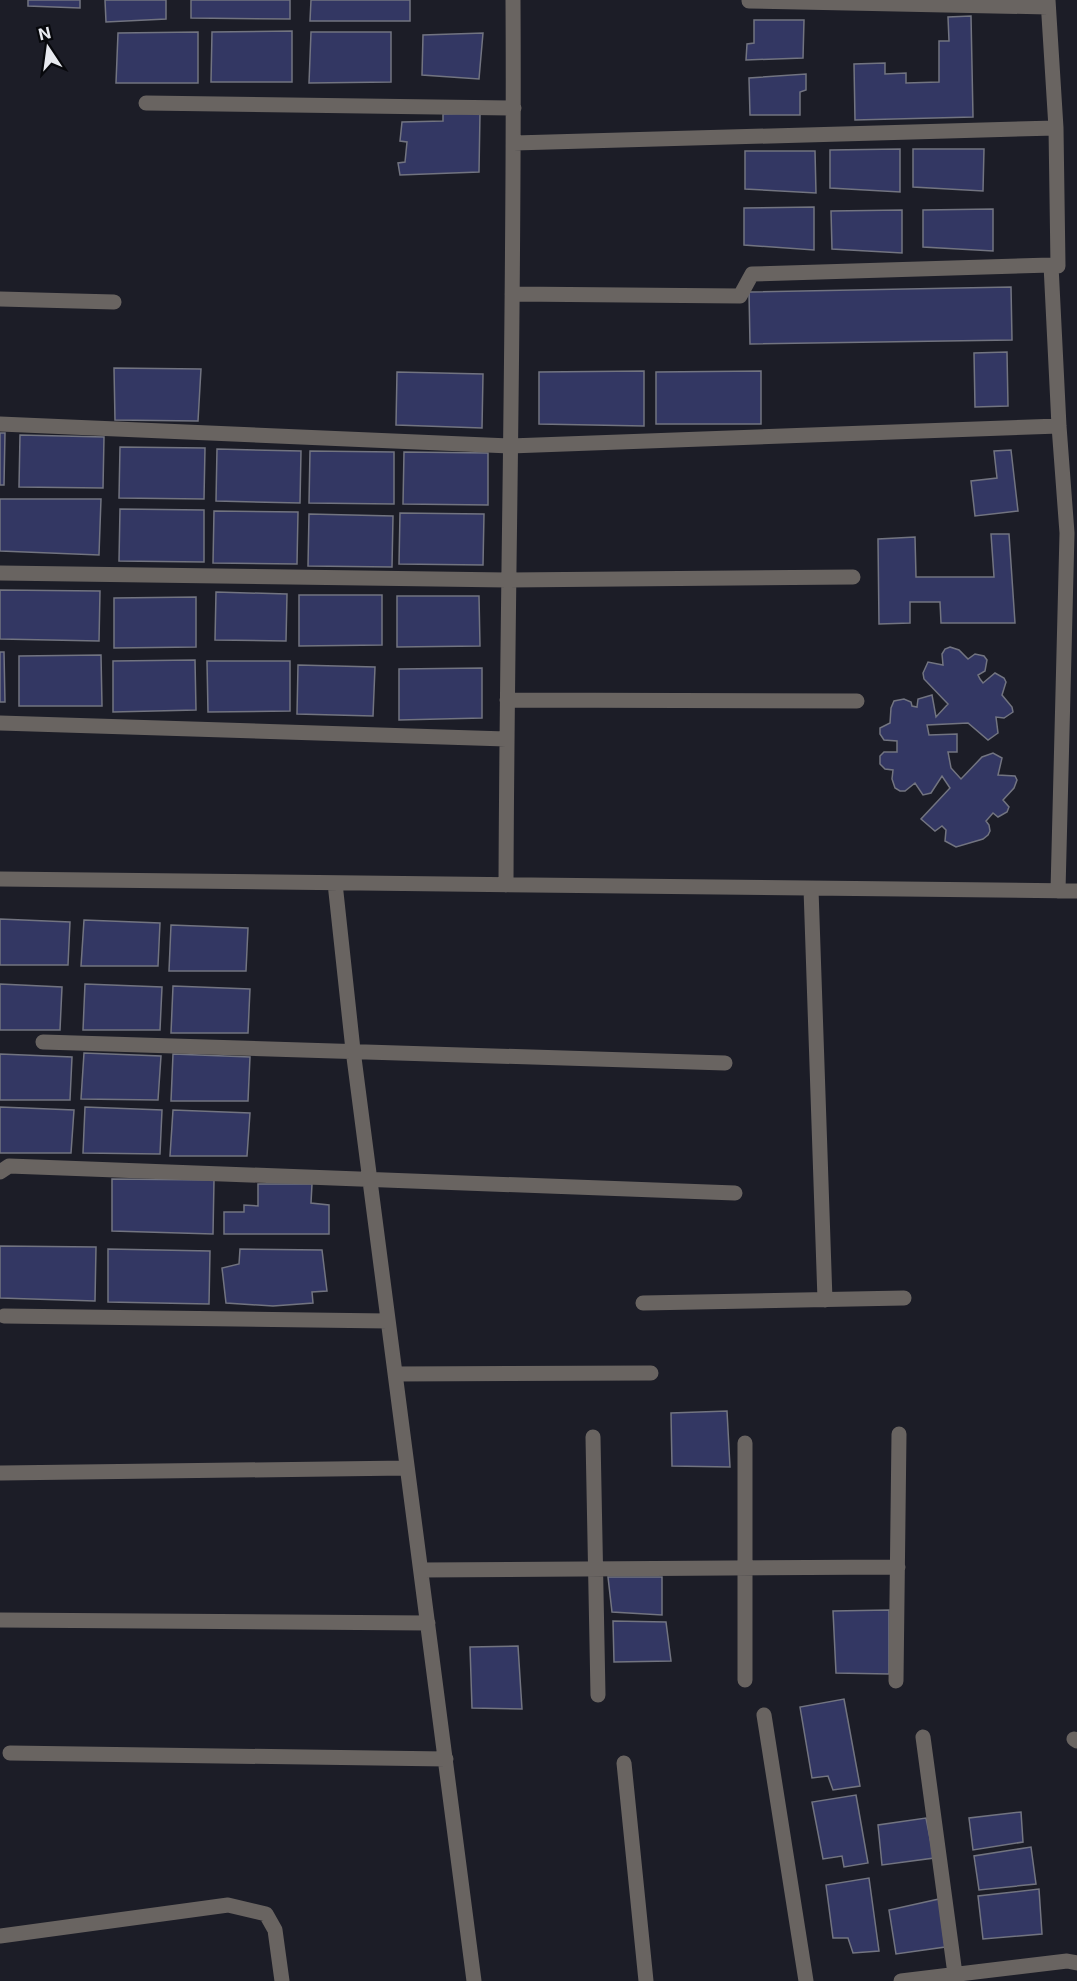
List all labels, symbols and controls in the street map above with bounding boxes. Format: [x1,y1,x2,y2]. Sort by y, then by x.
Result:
north arrow [18,18,78,78]
text: N [36,22,53,45]

